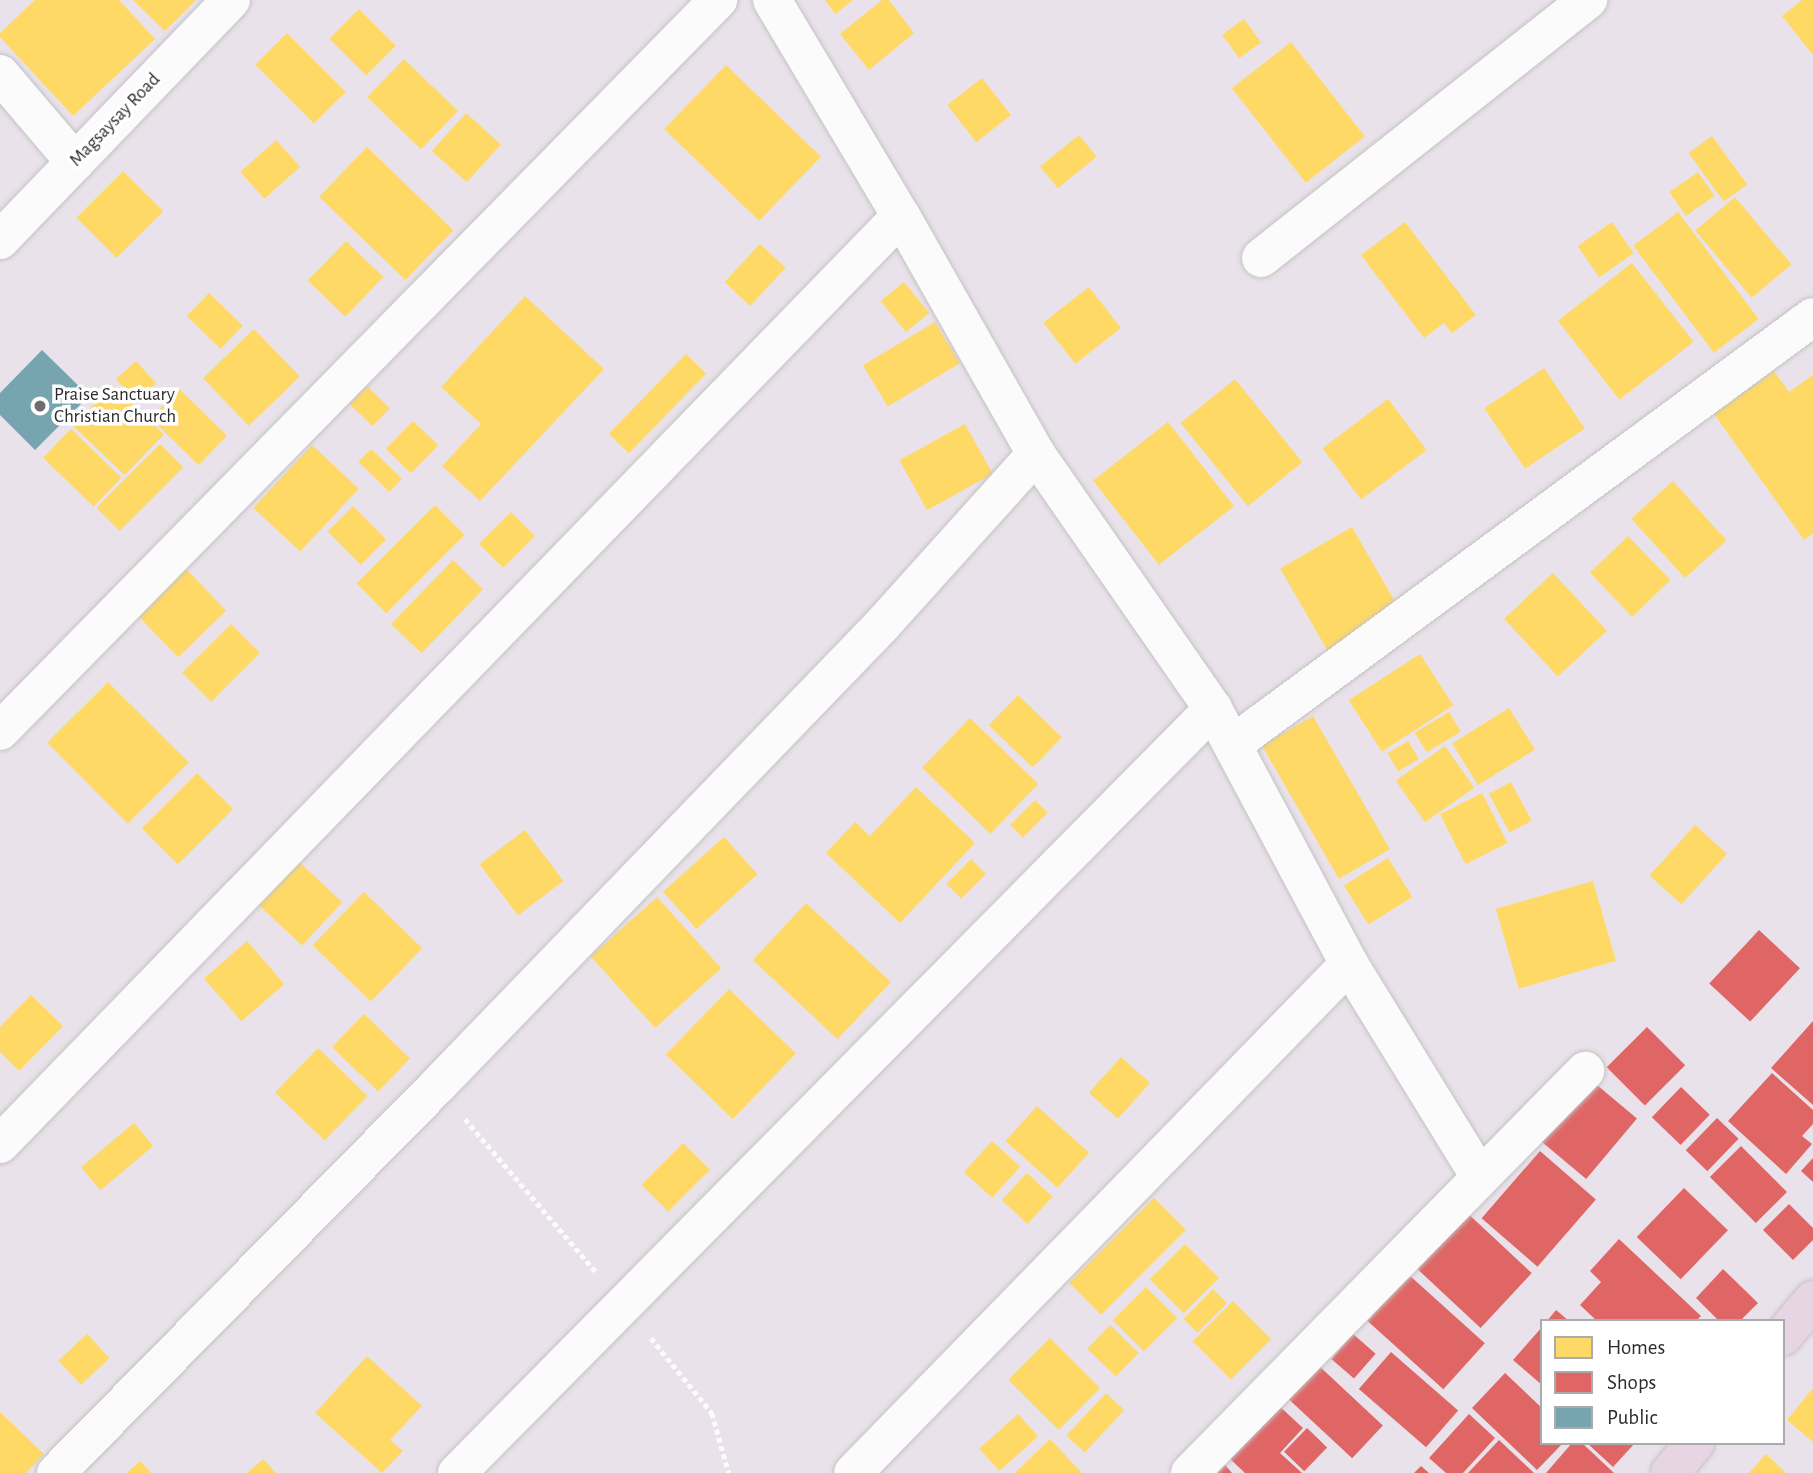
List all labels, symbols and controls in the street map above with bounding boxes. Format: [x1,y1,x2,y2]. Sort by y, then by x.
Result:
street label: Magsaysay Road [65,69,165,171]
place label: Praise Sanctuary Christian Church [54,384,176,428]
marker: Praise Sanctuary Christian Church [32,398,48,414]
legend [1540,1319,1785,1445]
text: Homes [1607,1337,1665,1358]
text: Shops [1607,1372,1656,1393]
text: Public [1607,1407,1657,1428]

